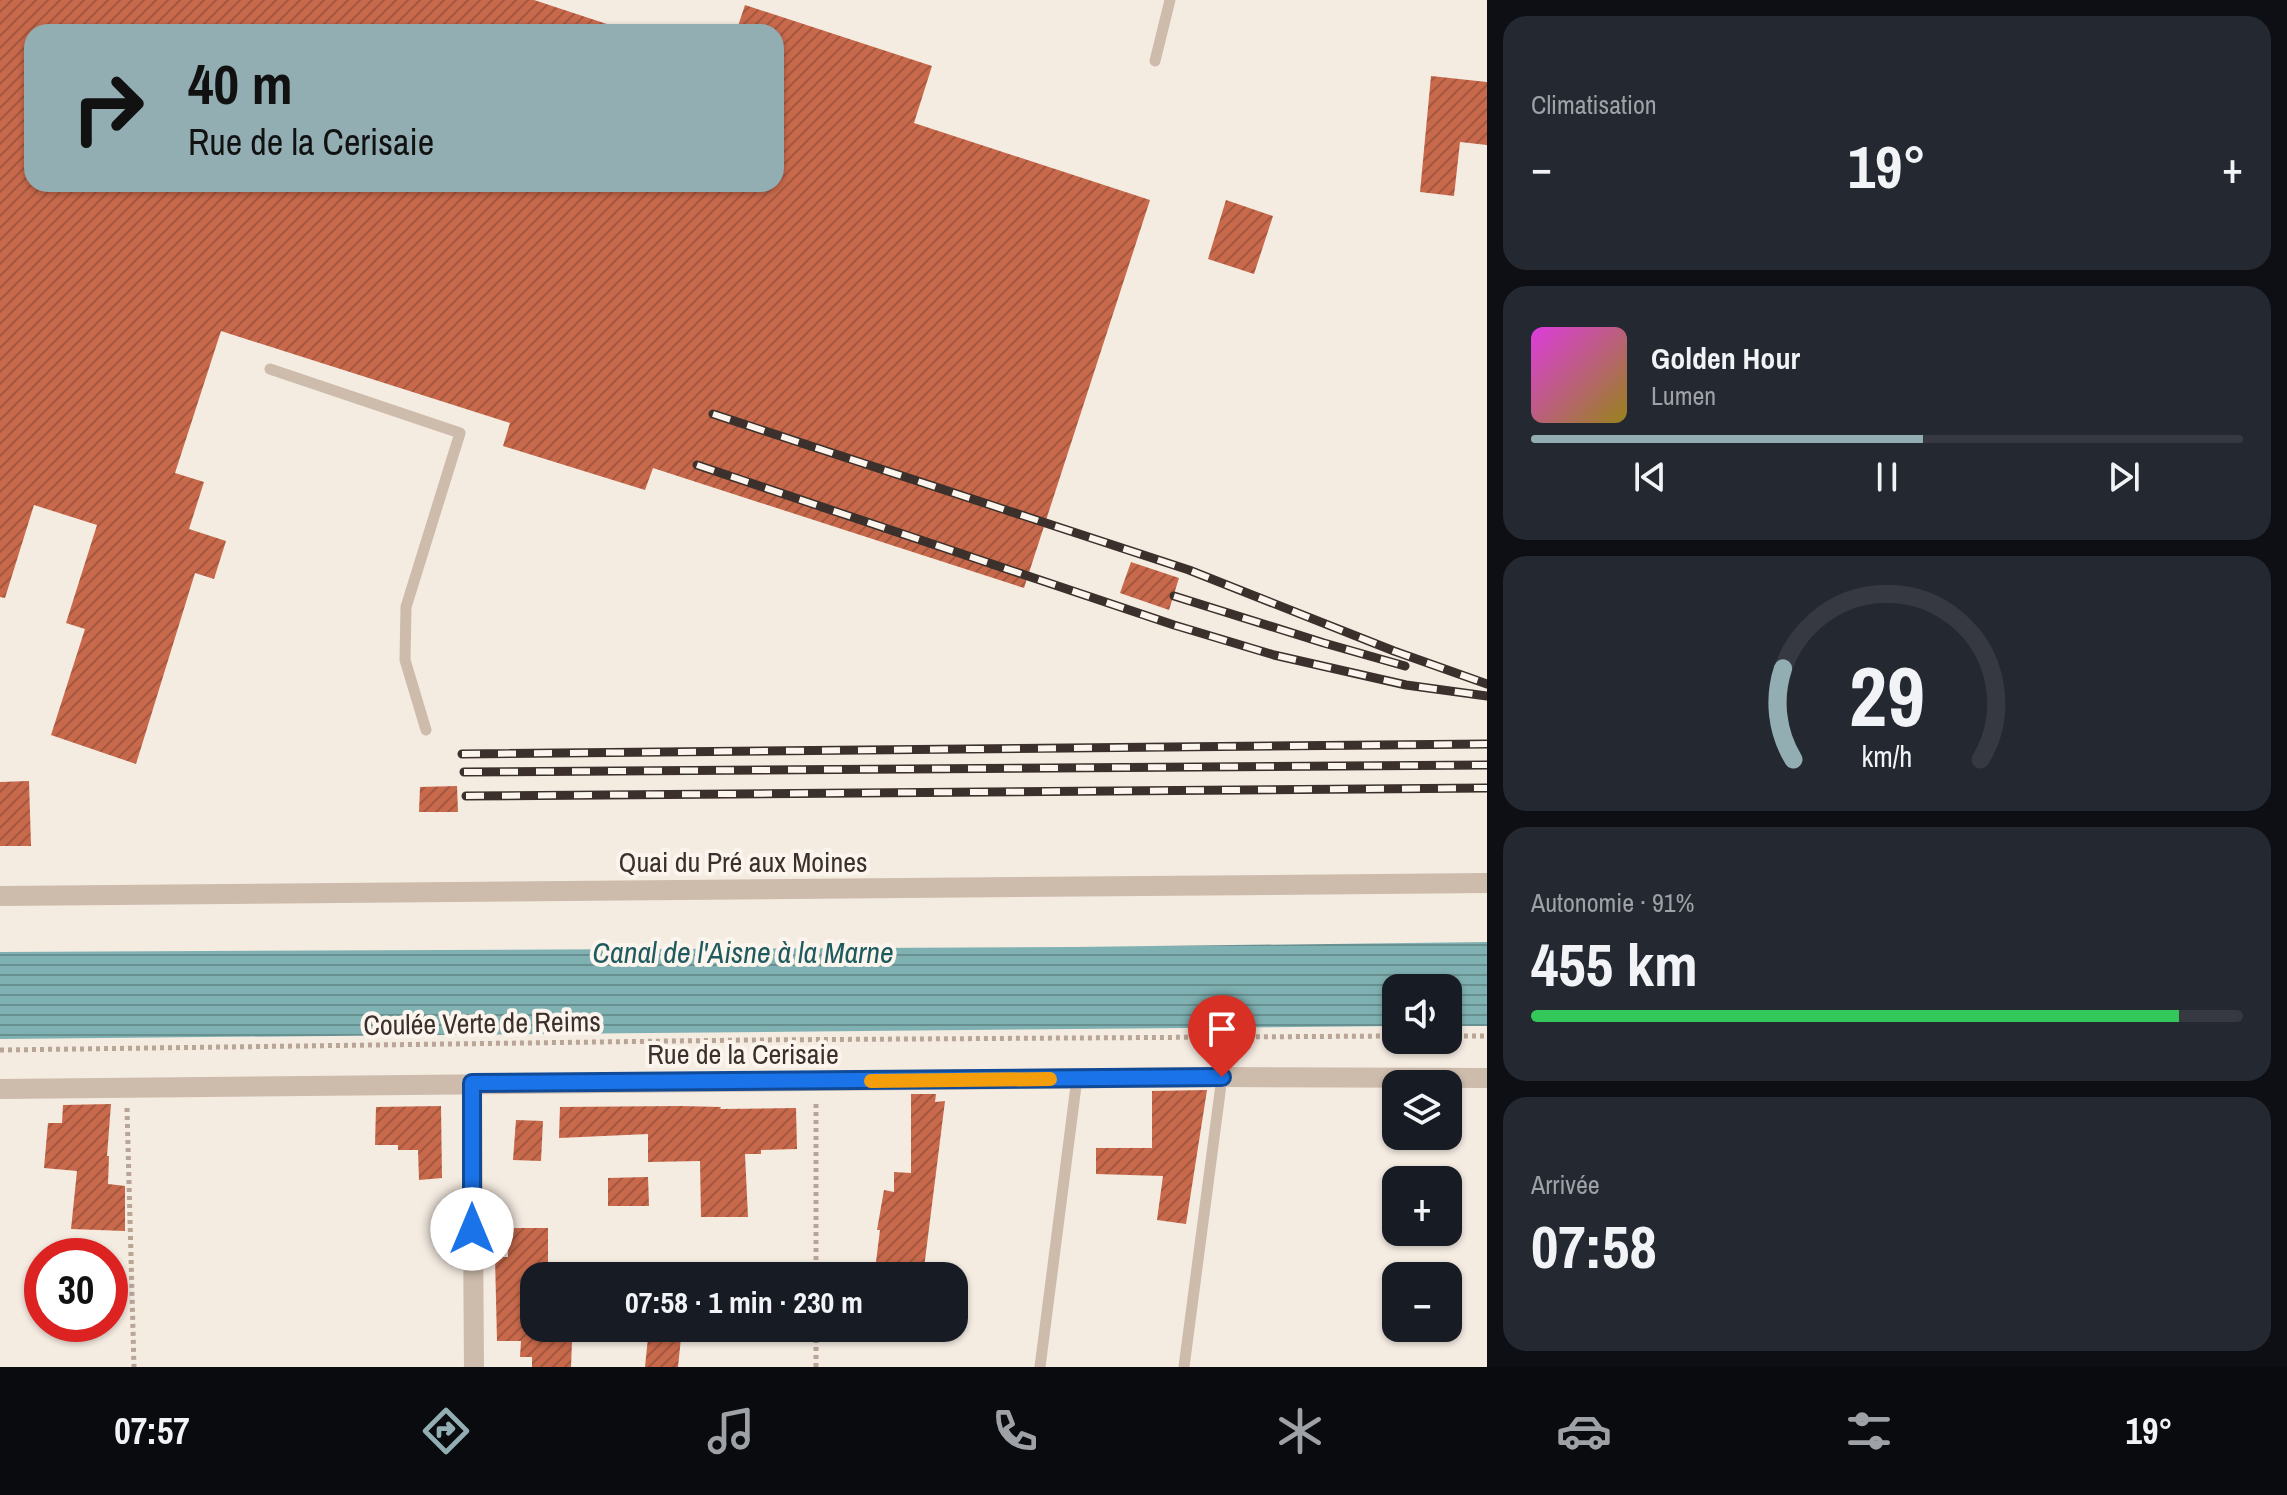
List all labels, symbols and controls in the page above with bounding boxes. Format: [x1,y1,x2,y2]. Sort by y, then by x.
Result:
text: 40 m [188,46,293,121]
icon: right [56,56,160,160]
text: Climatisation [1531,87,1657,122]
text: Rue de la Cerisaie [188,118,434,166]
text: 19° [1848,126,1926,207]
text: − [1531,137,1552,197]
text: + [2222,137,2243,197]
text: Golden Hour [1651,338,1800,378]
text: Lumen [1651,378,1716,413]
icon: previous [1628,455,1672,499]
icon: pause [1865,455,1909,499]
icon: next [2102,455,2146,499]
text: 29 [1849,639,1925,751]
text: km/h [1862,737,1912,776]
street label: Quai du Pré aux Moines [619,843,867,881]
text: Autonomie · 91% [1531,885,1695,920]
text: 455 km [1531,924,1698,1005]
water label: Canal de l'Aisne à la Marne [592,932,894,972]
map controls [1382,974,1462,1342]
button: sound [1382,974,1462,1054]
pin [1188,995,1256,1077]
street label: Coulée Verte de Reims [363,1002,601,1044]
icon: arrive [1200,1007,1244,1051]
street label: Rue de la Cerisaie [647,1035,839,1073]
button: layers [1382,1070,1462,1150]
button: + [1382,1166,1462,1246]
text: Arrivée [1531,1167,1600,1202]
position arrow [430,1187,514,1271]
text: 07:58 [1531,1206,1657,1287]
speed limit sign: 30 [24,1238,128,1342]
button: − [1382,1262,1462,1342]
text: 07:58 · 1 min · 230 m [625,1282,863,1322]
icon: directions [418,1403,474,1459]
icon: music [703,1403,759,1459]
icon: phone [987,1403,1043,1459]
icon: climate [1272,1403,1328,1459]
icon: car [1556,1403,1612,1459]
icon: filters [1841,1403,1897,1459]
text: 07:57 [114,1407,190,1455]
text: 19° [2125,1407,2173,1455]

